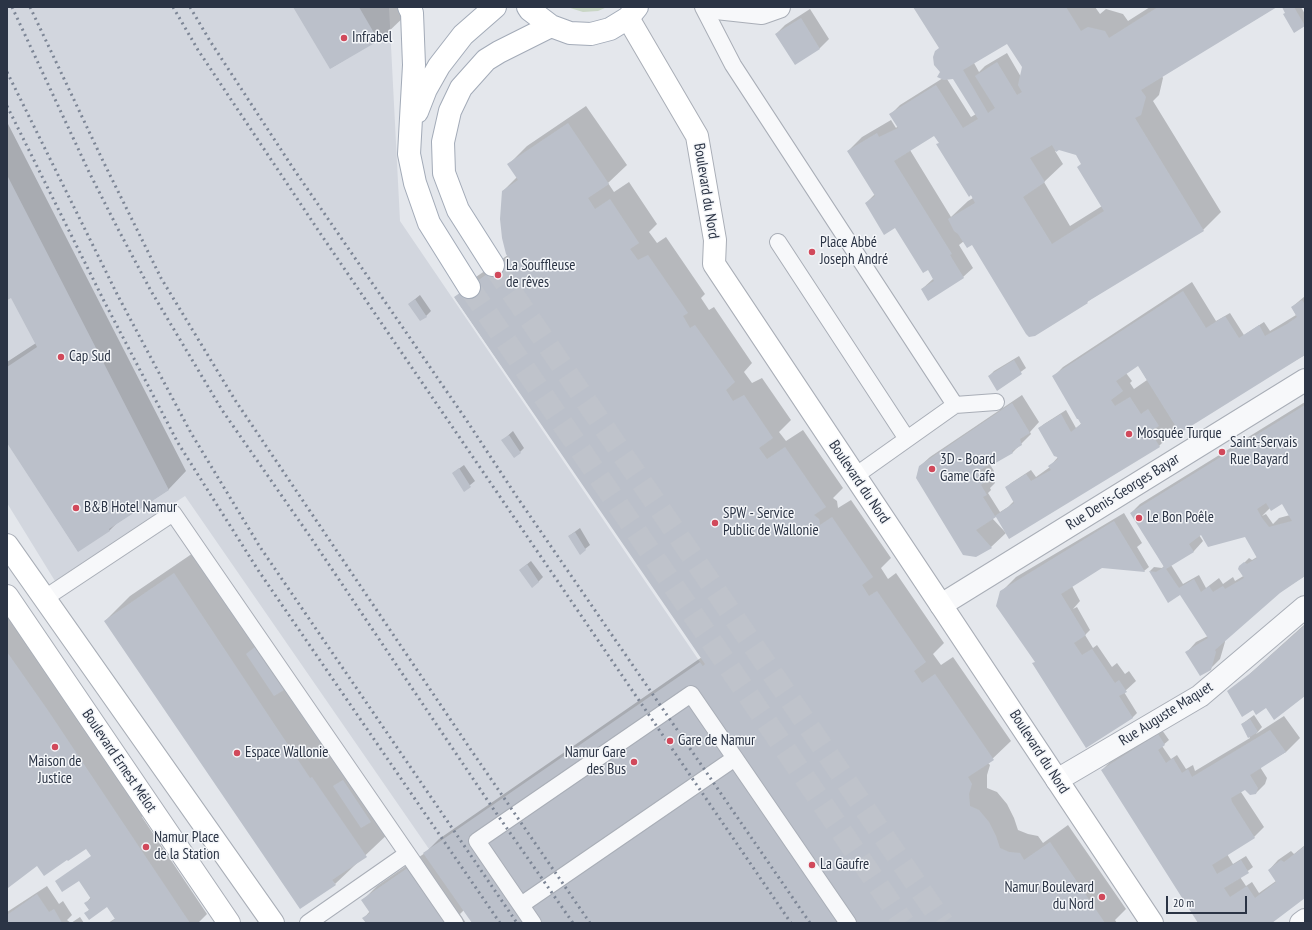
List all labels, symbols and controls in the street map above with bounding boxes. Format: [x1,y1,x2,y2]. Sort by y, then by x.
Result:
place label: Infrabel [352,29,392,47]
marker: Infrabel [339,33,349,43]
street label: Boulevard du Nord [690,142,722,240]
place label: Place Abbé Joseph André [820,234,888,269]
marker: Place Abbé Joseph André [807,247,817,257]
place label: La Souffleuse de rêves [506,257,575,292]
marker: La Souffleuse de rêves [493,270,503,280]
place label: Cap Sud [69,348,111,366]
marker: Cap Sud [56,352,66,362]
place label: Mosquée Turque [1137,425,1222,443]
marker: Mosquée Turque [1124,429,1134,439]
place label: Saint-Servais Rue Bayard [1230,434,1297,469]
street label: Boulevard du Nord [825,437,893,527]
marker: Saint-Servais Rue Bayard [1217,447,1227,457]
street label: Rue Denis-Georges Bayar [1063,450,1183,534]
place label: 3D - Board Game Cafe [940,451,995,486]
marker: 3D - Board Game Cafe [927,464,937,474]
place label: B&B Hotel Namur [84,499,177,517]
marker: B&B Hotel Namur [71,503,81,513]
place label: SPW - Service Public de Wallonie [723,505,819,540]
place label: Le Bon Poêle [1147,509,1214,527]
marker: Le Bon Poêle [1134,513,1144,523]
marker: SPW - Service Public de Wallonie [710,518,720,528]
street label: Rue Auguste Maquet [1116,678,1216,750]
street label: Boulevard Ernest Mélot [78,706,160,816]
street label: Boulevard du Nord [1005,707,1073,797]
place label: Gare de Namur [678,732,755,750]
marker: Gare de Namur [665,736,675,746]
marker: Maison de Justice [50,742,60,752]
place label: Espace Wallonie [245,744,329,762]
place label: Namur Gare des Bus [565,744,626,779]
marker: Espace Wallonie [232,748,242,758]
place label: Maison de Justice [29,753,81,788]
marker: Namur Gare des Bus [629,757,639,767]
place label: Namur Place de la Station [154,829,220,864]
marker: Namur Place de la Station [141,842,151,852]
place label: La Gaufre [820,856,869,874]
marker: La Gaufre [807,860,817,870]
place label: Namur Boulevard du Nord [1004,879,1094,914]
scale bar [1168,888,1249,914]
marker: Namur Boulevard du Nord [1097,892,1107,902]
text: 20 m [1173,895,1194,910]

